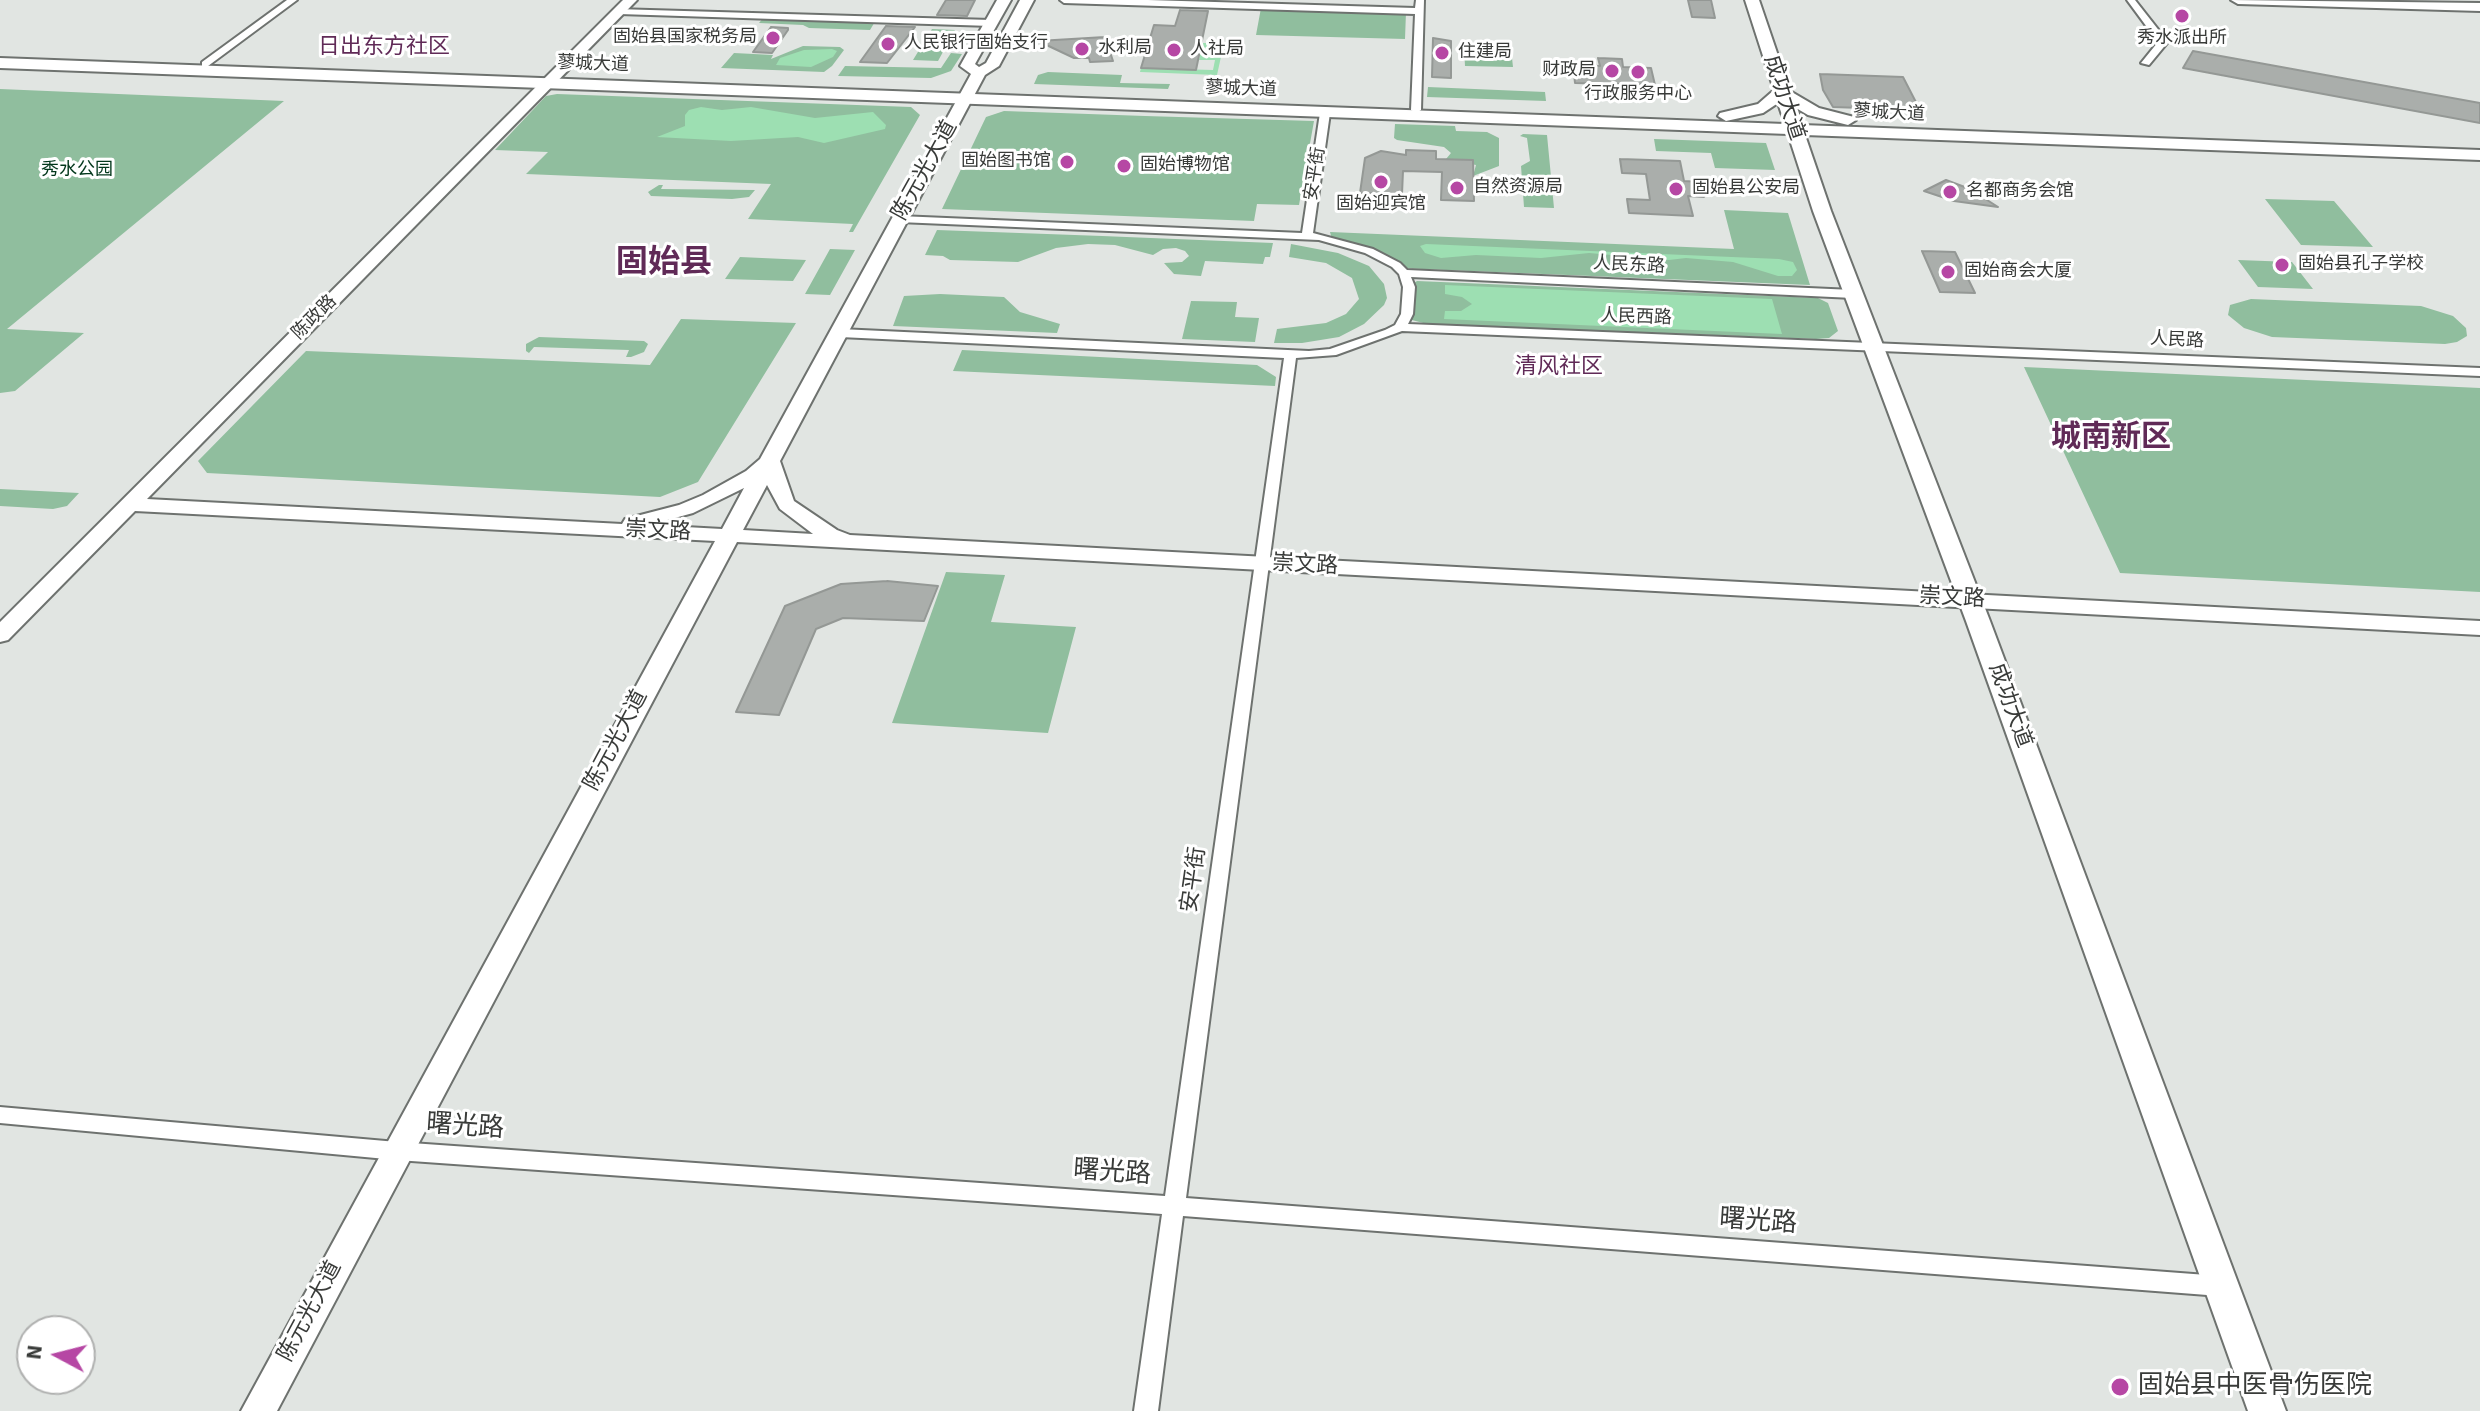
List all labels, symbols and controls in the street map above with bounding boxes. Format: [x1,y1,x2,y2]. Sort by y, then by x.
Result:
marker: 秀水派出所 [2173,7,2191,25]
place label: 固始县国家税务局 [613,27,757,49]
place label: 秀水派出所 [2137,28,2227,50]
marker: 固始县国家税务局 [764,29,782,47]
place label: 人民银行固始支行 [904,33,1048,55]
district label: 日出东方社区 [318,35,450,61]
marker: 人民银行固始支行 [879,35,897,53]
place label: 水利局 [1098,38,1152,60]
place label: 人社局 [1190,39,1244,61]
marker: 水利局 [1073,40,1091,58]
marker: 人社局 [1165,41,1183,59]
place label: 住建局 [1458,42,1512,64]
marker: 住建局 [1433,44,1451,62]
street label: 成功大道 [1757,52,1809,144]
street label: 蓼城大道 [557,53,629,77]
place label: 财政局 [1542,60,1596,82]
marker: 财政局 [1603,62,1621,80]
marker: 行政服务中心 [1629,63,1647,81]
street label: 蓼城大道 [1205,78,1277,102]
place label: 行政服务中心 [1584,84,1692,106]
street label: 蓼城大道 [1852,101,1926,127]
street label: 陈元光大道 [888,116,964,226]
street label: 安平街 [1301,146,1331,202]
place label: 固始图书馆 [961,151,1051,173]
marker: 固始图书馆 [1058,153,1076,171]
place label: 固始博物馆 [1140,155,1230,177]
marker: 固始博物馆 [1115,157,1133,175]
park label: 秀水公园 [41,160,113,182]
marker: 固始迎宾馆 [1372,173,1390,191]
place label: 自然资源局 [1473,177,1563,199]
place label: 固始县公安局 [1692,178,1800,200]
marker: 自然资源局 [1448,179,1466,197]
marker: 固始县公安局 [1667,180,1685,198]
place label: 名都商务会馆 [1966,181,2074,203]
marker: 名都商务会馆 [1941,183,1959,201]
place label: 固始迎宾馆 [1336,194,1426,216]
district label: 固始县 [616,246,712,284]
street label: 人民东路 [1592,253,1666,279]
place label: 固始县孔子学校 [2298,254,2424,276]
marker: 固始县孔子学校 [2273,256,2291,274]
place label: 固始商会大厦 [1964,261,2072,283]
marker: 固始商会大厦 [1939,263,1957,281]
street label: 陈政路 [288,291,342,345]
street label: 人民西路 [1600,306,1672,330]
street label: 人民路 [2149,329,2205,353]
district label: 清风社区 [1515,355,1603,381]
district label: 城南新区 [2051,421,2171,457]
street label: 崇文路 [624,517,692,547]
street label: 崇文路 [1271,551,1339,581]
street label: 崇文路 [1918,584,1986,614]
street label: 成功大道 [1982,660,2036,752]
street label: 陈元光大道 [580,686,654,796]
street label: 安平街 [1177,845,1213,915]
street label: 曙光路 [425,1110,505,1146]
street label: 曙光路 [1072,1156,1152,1192]
street label: 曙光路 [1718,1205,1798,1241]
street label: 陈元光大道 [274,1257,348,1367]
north arrow [16,1315,96,1395]
text: N [17,1343,51,1362]
place label: 固始县中医骨伤医院 [2138,1371,2372,1403]
marker: 固始县中医骨伤医院 [2109,1376,2131,1398]

